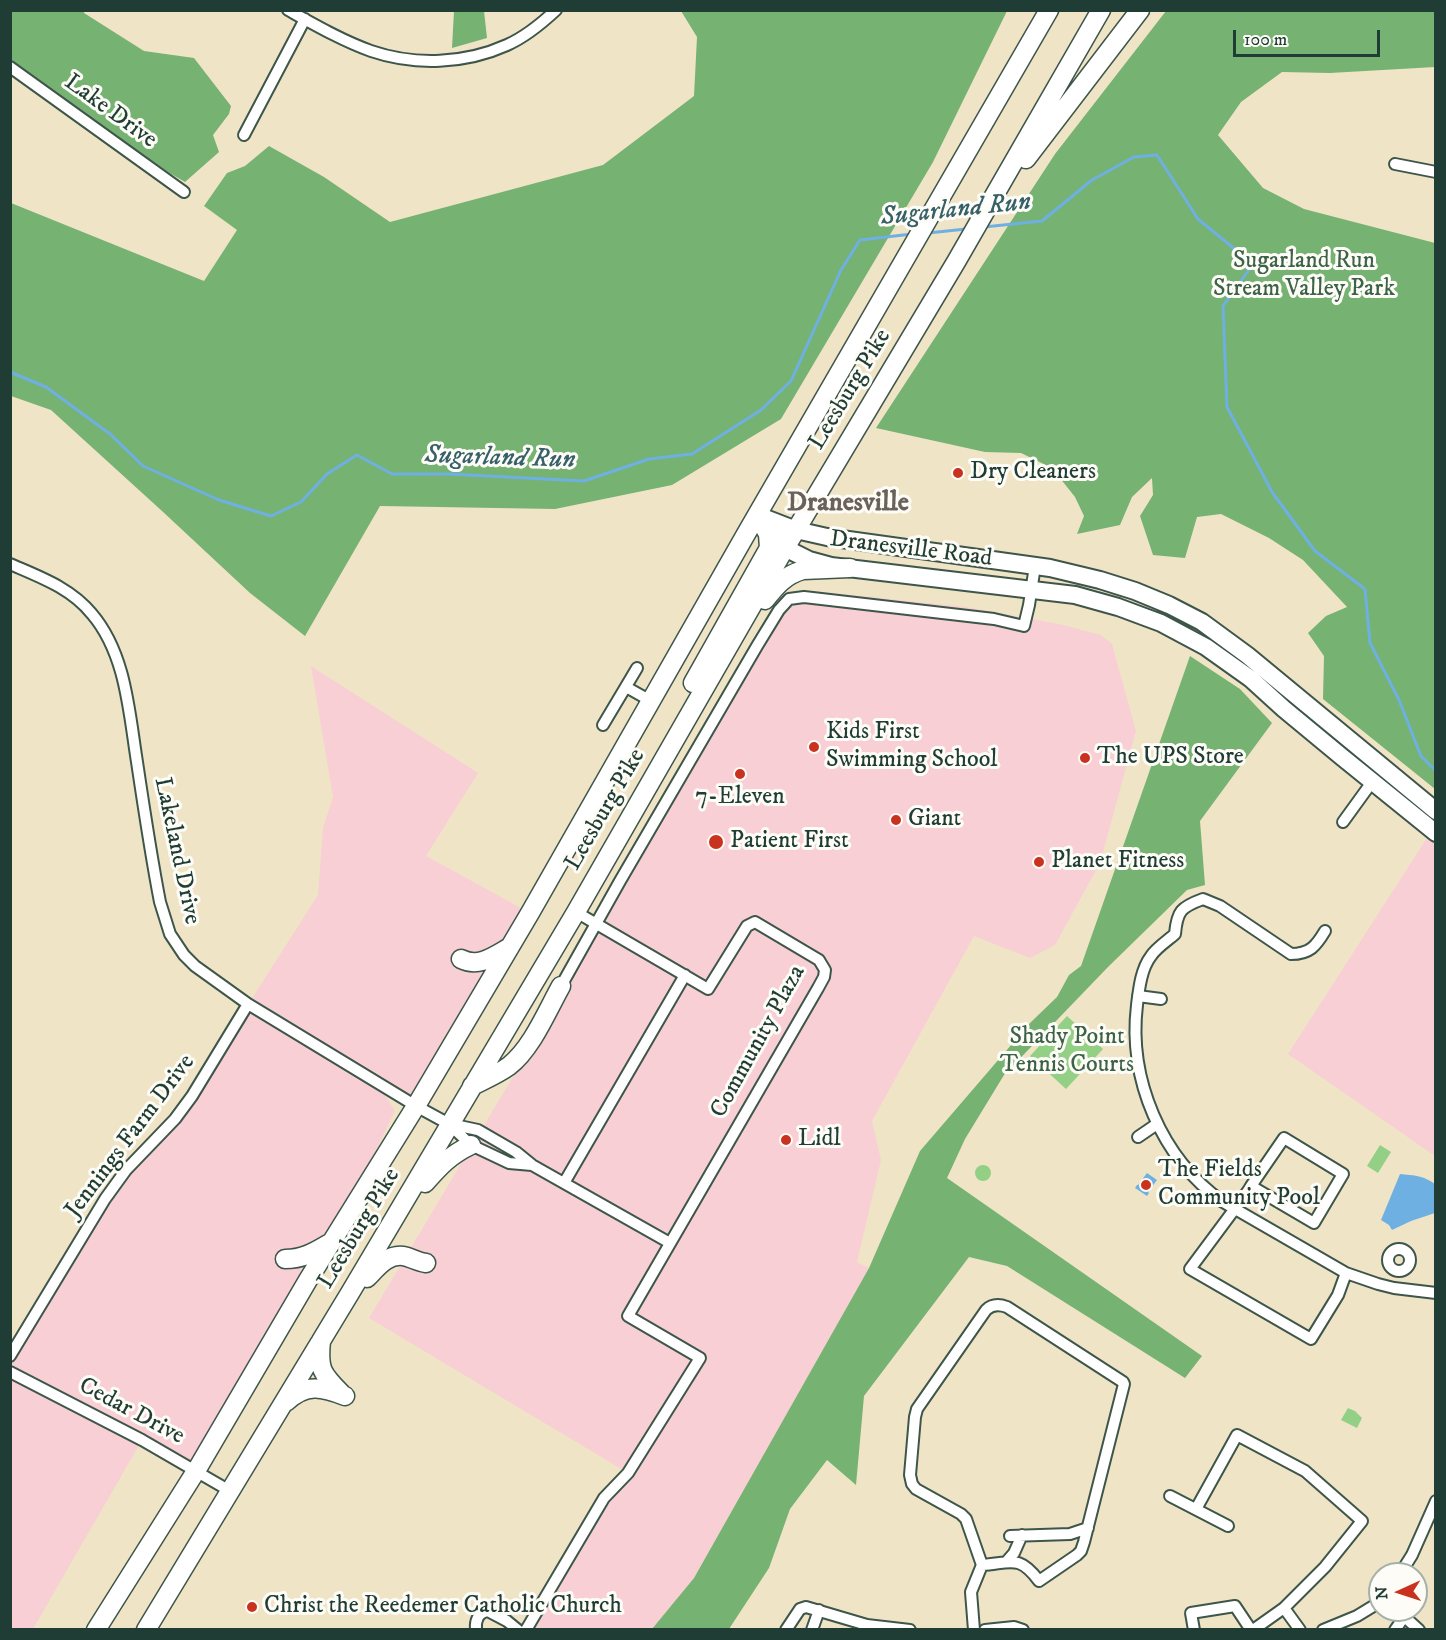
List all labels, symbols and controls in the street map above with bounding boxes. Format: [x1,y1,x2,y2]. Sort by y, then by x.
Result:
scale bar [1236,18,1383,56]
text: 100 m [1244,29,1287,51]
street label: Lake Drive [58,69,162,155]
water label: Sugarland Run [879,188,1033,234]
park label: Sugarland Run Stream Valley Park [1213,248,1395,304]
street label: Leesburg Pike [804,325,898,455]
water label: Sugarland Run [424,441,576,477]
place label: Dry Cleaners [970,459,1096,487]
marker: Dry Cleaners [951,466,965,480]
district label: Dranesville [787,488,909,520]
street label: Dranesville Road [828,526,994,574]
place label: Kids First Swimming School [826,719,997,775]
marker: Kids First Swimming School [807,740,821,754]
street label: Leesburg Pike [560,744,652,876]
place label: The UPS Store [1097,744,1244,772]
marker: The UPS Store [1078,751,1092,765]
marker: 7-Eleven [733,767,747,781]
street label: Lakeland Drive [146,775,206,927]
place label: 7-Eleven [695,784,785,812]
place label: Giant [908,806,961,834]
marker: Giant [889,813,903,827]
place label: Patient First [730,828,849,856]
marker: Patient First [707,833,725,851]
place label: Planet Fitness [1051,848,1184,876]
marker: Planet Fitness [1032,855,1046,869]
street label: Community Plaza [705,961,813,1123]
park label: Shady Point Tennis Courts [1000,1024,1134,1080]
street label: Jennings Farm Drive [60,1049,202,1225]
place label: Lidl [798,1126,841,1154]
marker: Lidl [779,1133,793,1147]
place label: The Fields Community Pool [1158,1157,1320,1213]
street label: Leesburg Pike [313,1164,407,1294]
marker: The Fields Community Pool [1139,1178,1153,1192]
street label: Cedar Drive [73,1372,189,1452]
north arrow [1368,1562,1428,1622]
text: N [1372,1586,1392,1600]
place label: Christ the Reedemer Catholic Church [264,1593,622,1621]
marker: Christ the Reedemer Catholic Church [245,1600,259,1614]

